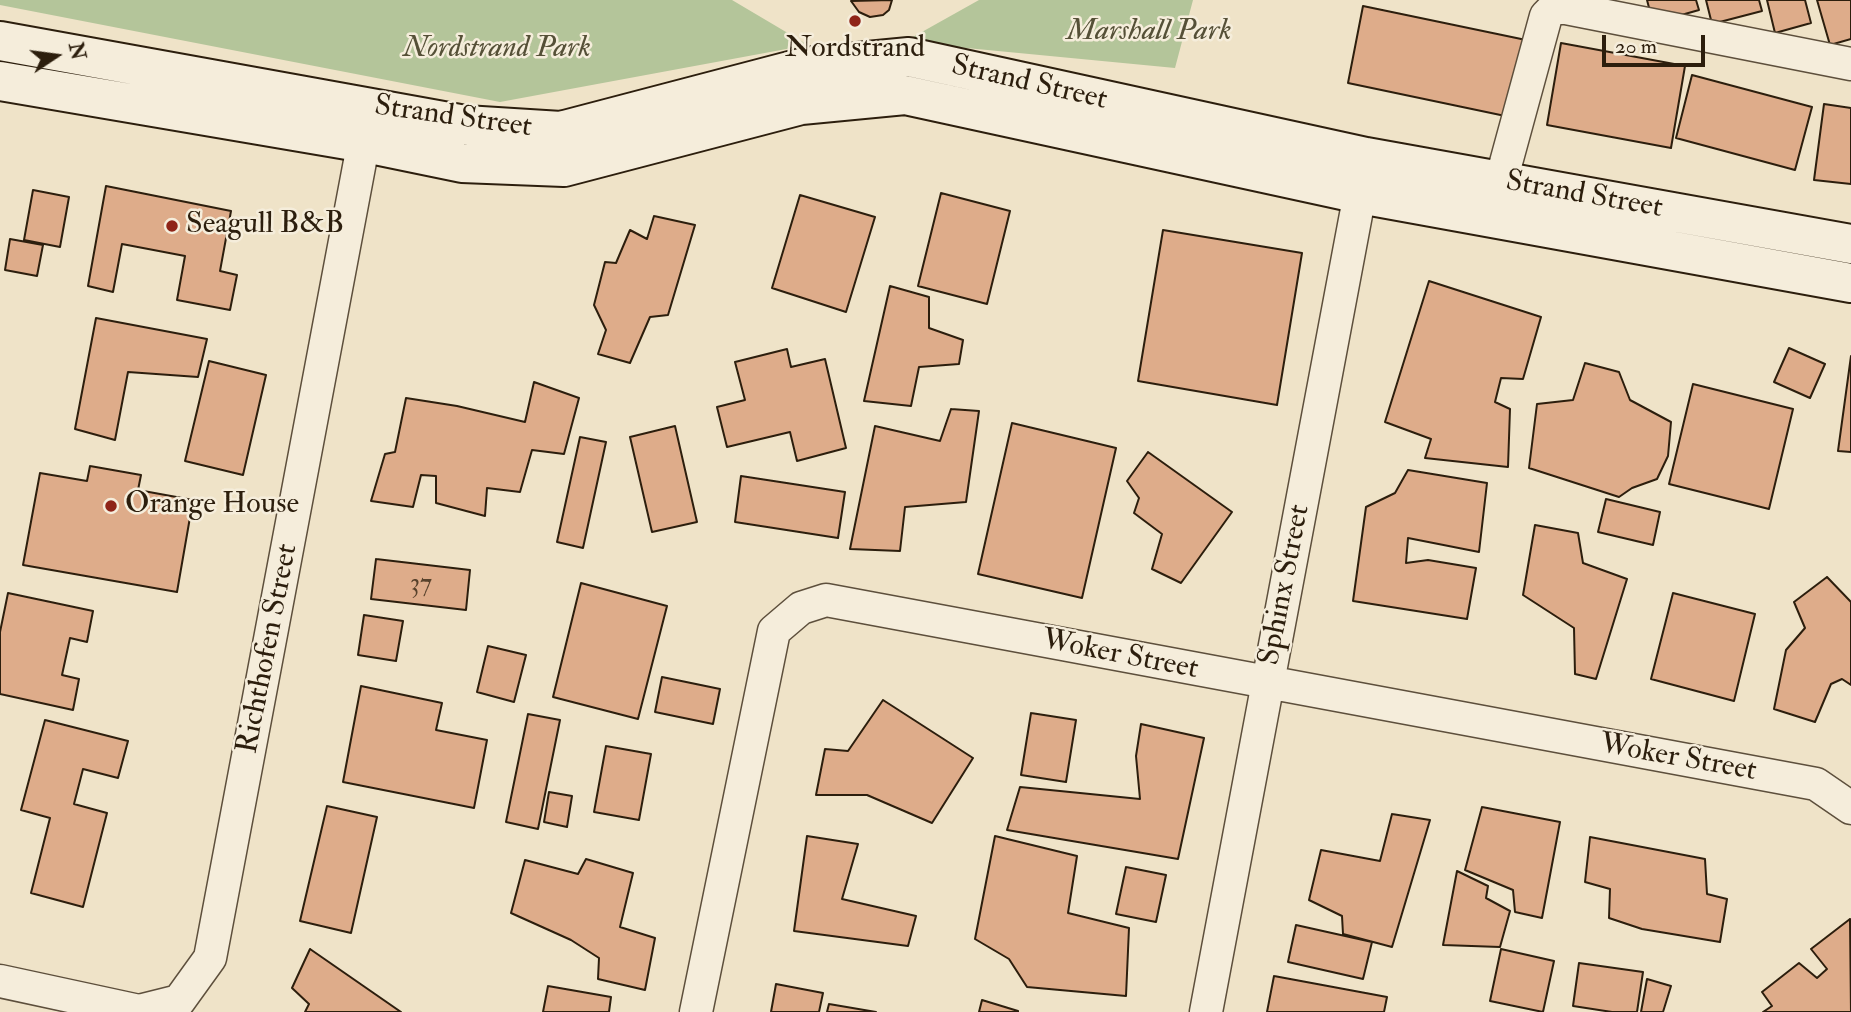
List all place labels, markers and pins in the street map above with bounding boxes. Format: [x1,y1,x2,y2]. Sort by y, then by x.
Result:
marker: Nordstrand [847,13,863,29]
place label: Nordstrand [785,32,925,68]
place label: Seagull B&B [186,208,344,244]
marker: Seagull B&B [164,218,180,234]
place label: Orange House [125,488,299,524]
marker: Orange House [103,498,119,514]

